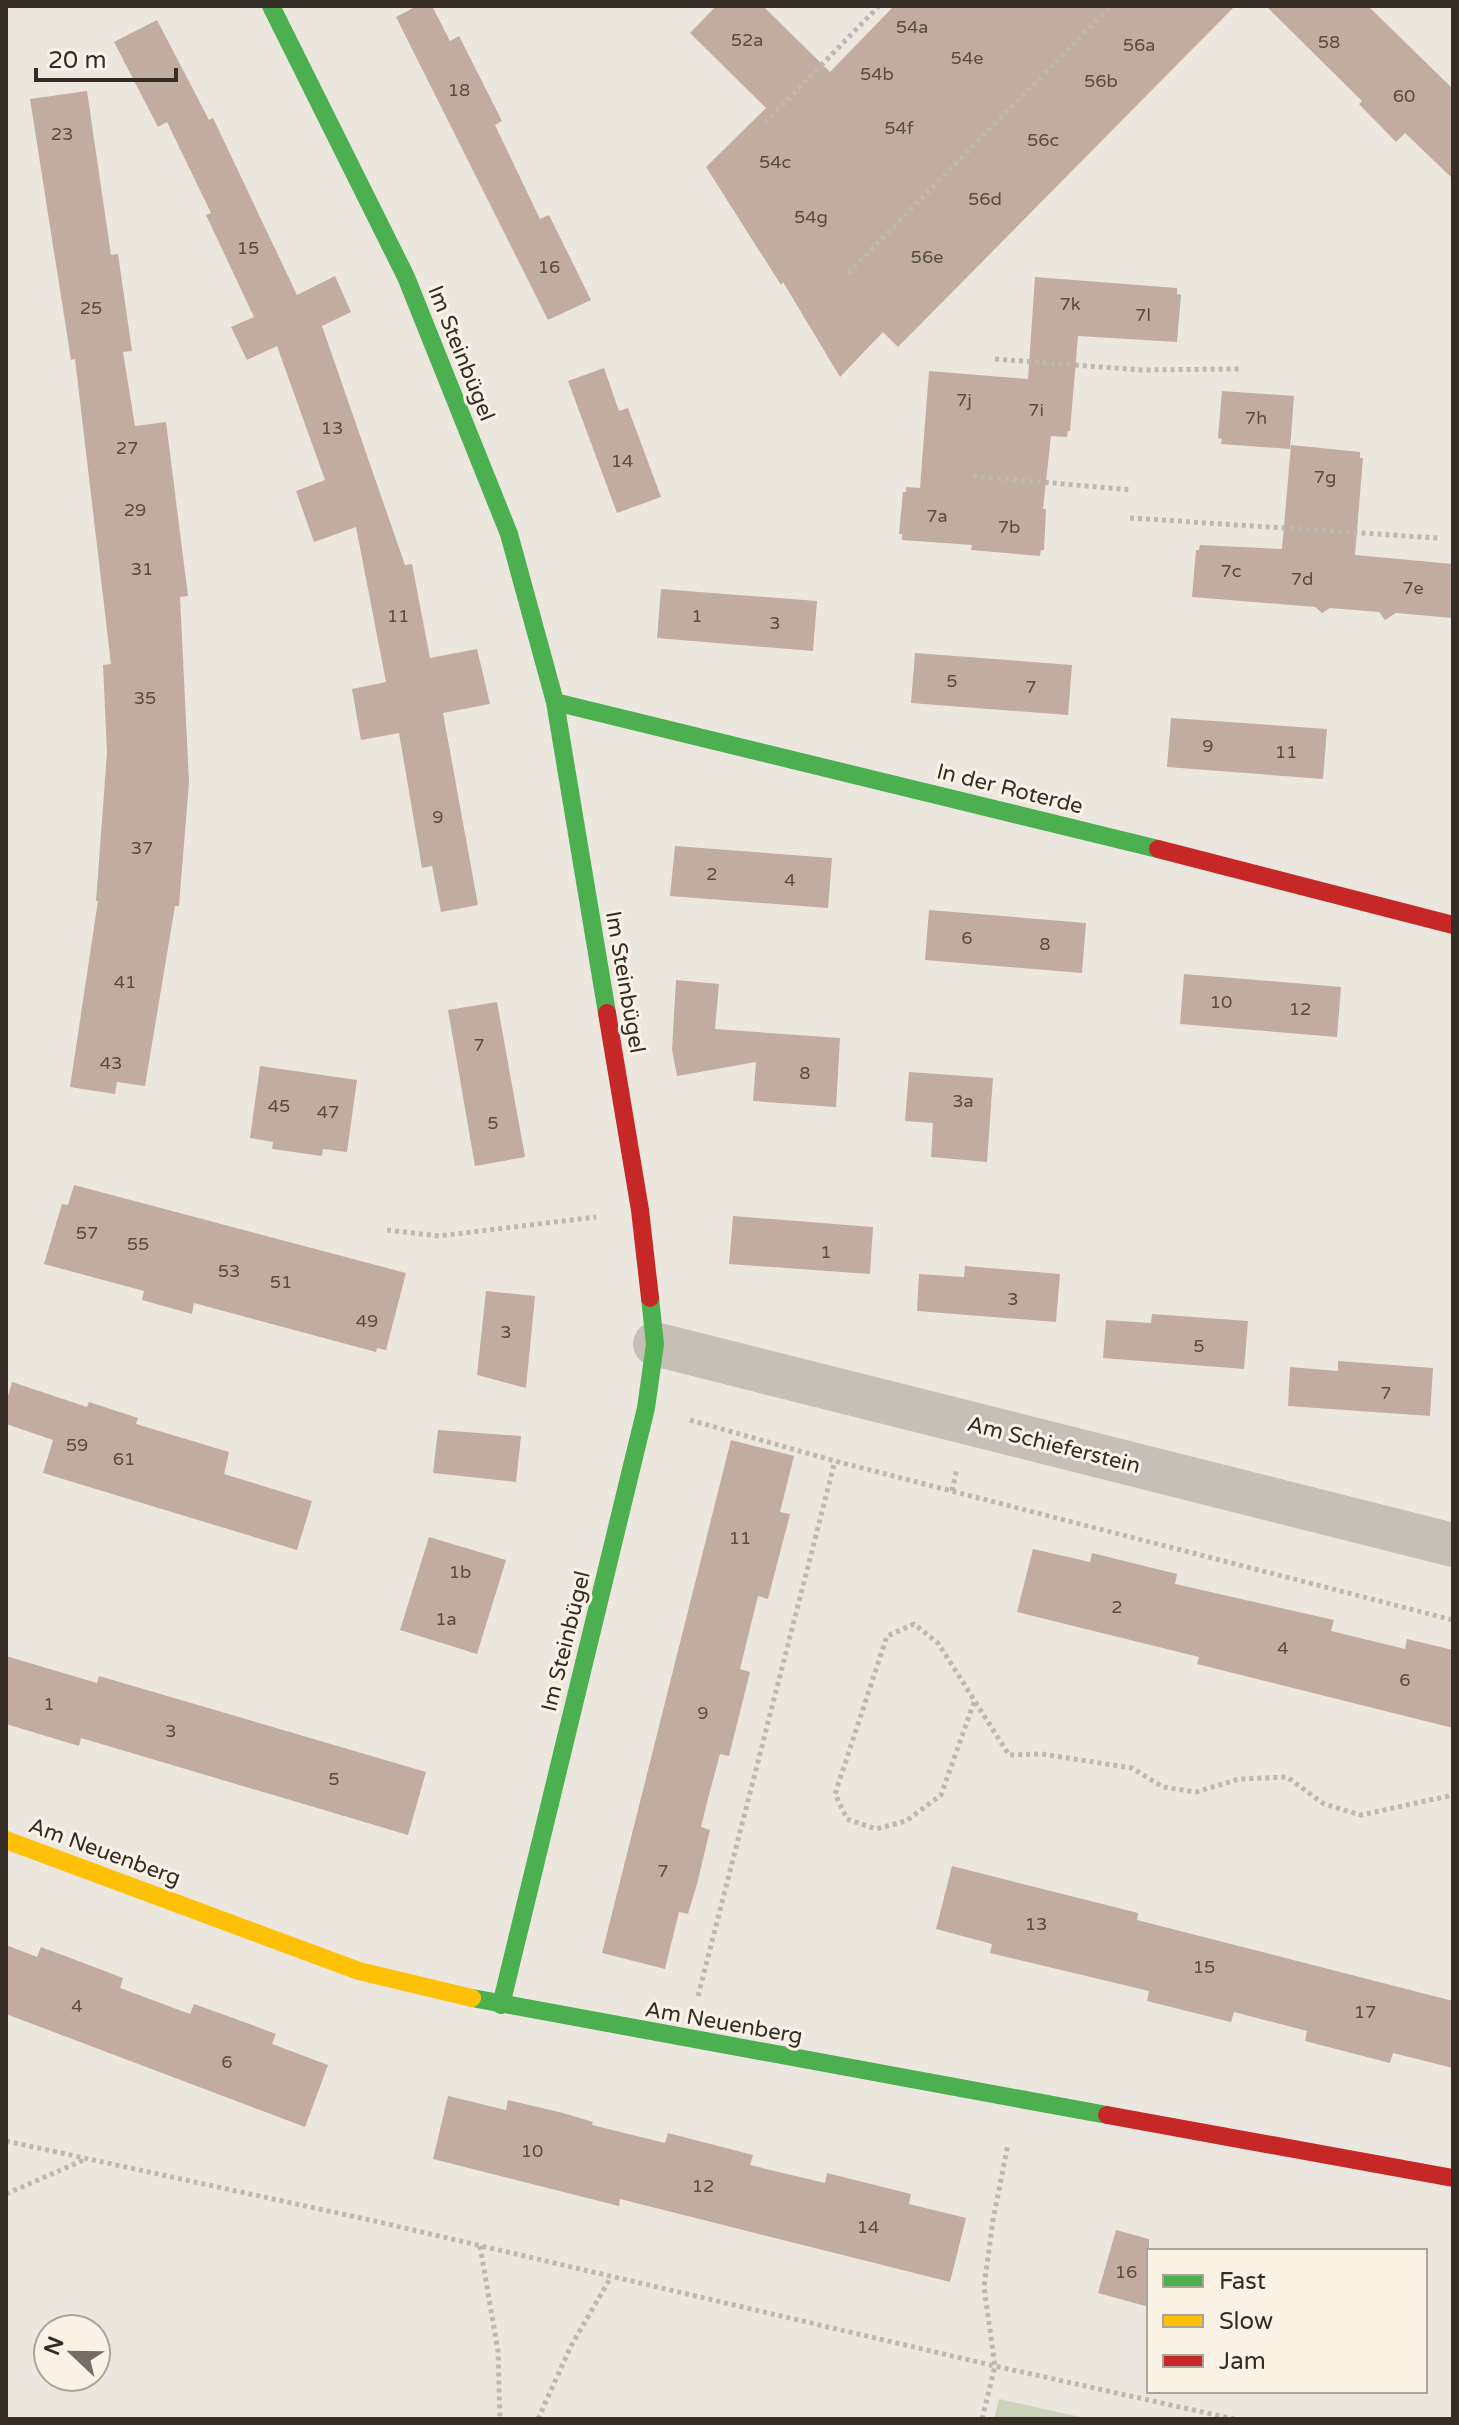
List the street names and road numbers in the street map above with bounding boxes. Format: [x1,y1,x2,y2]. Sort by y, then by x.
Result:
street label: Im Steinbügel [422,282,500,425]
street label: In der Roterde [934,758,1086,820]
street label: Im Steinbügel [600,909,650,1055]
street label: Am Schieferstein [964,1411,1143,1479]
street label: Im Steinbügel [536,1568,596,1714]
street label: Am Neuenberg [25,1812,184,1891]
street label: Am Neuenberg [643,1996,805,2050]

